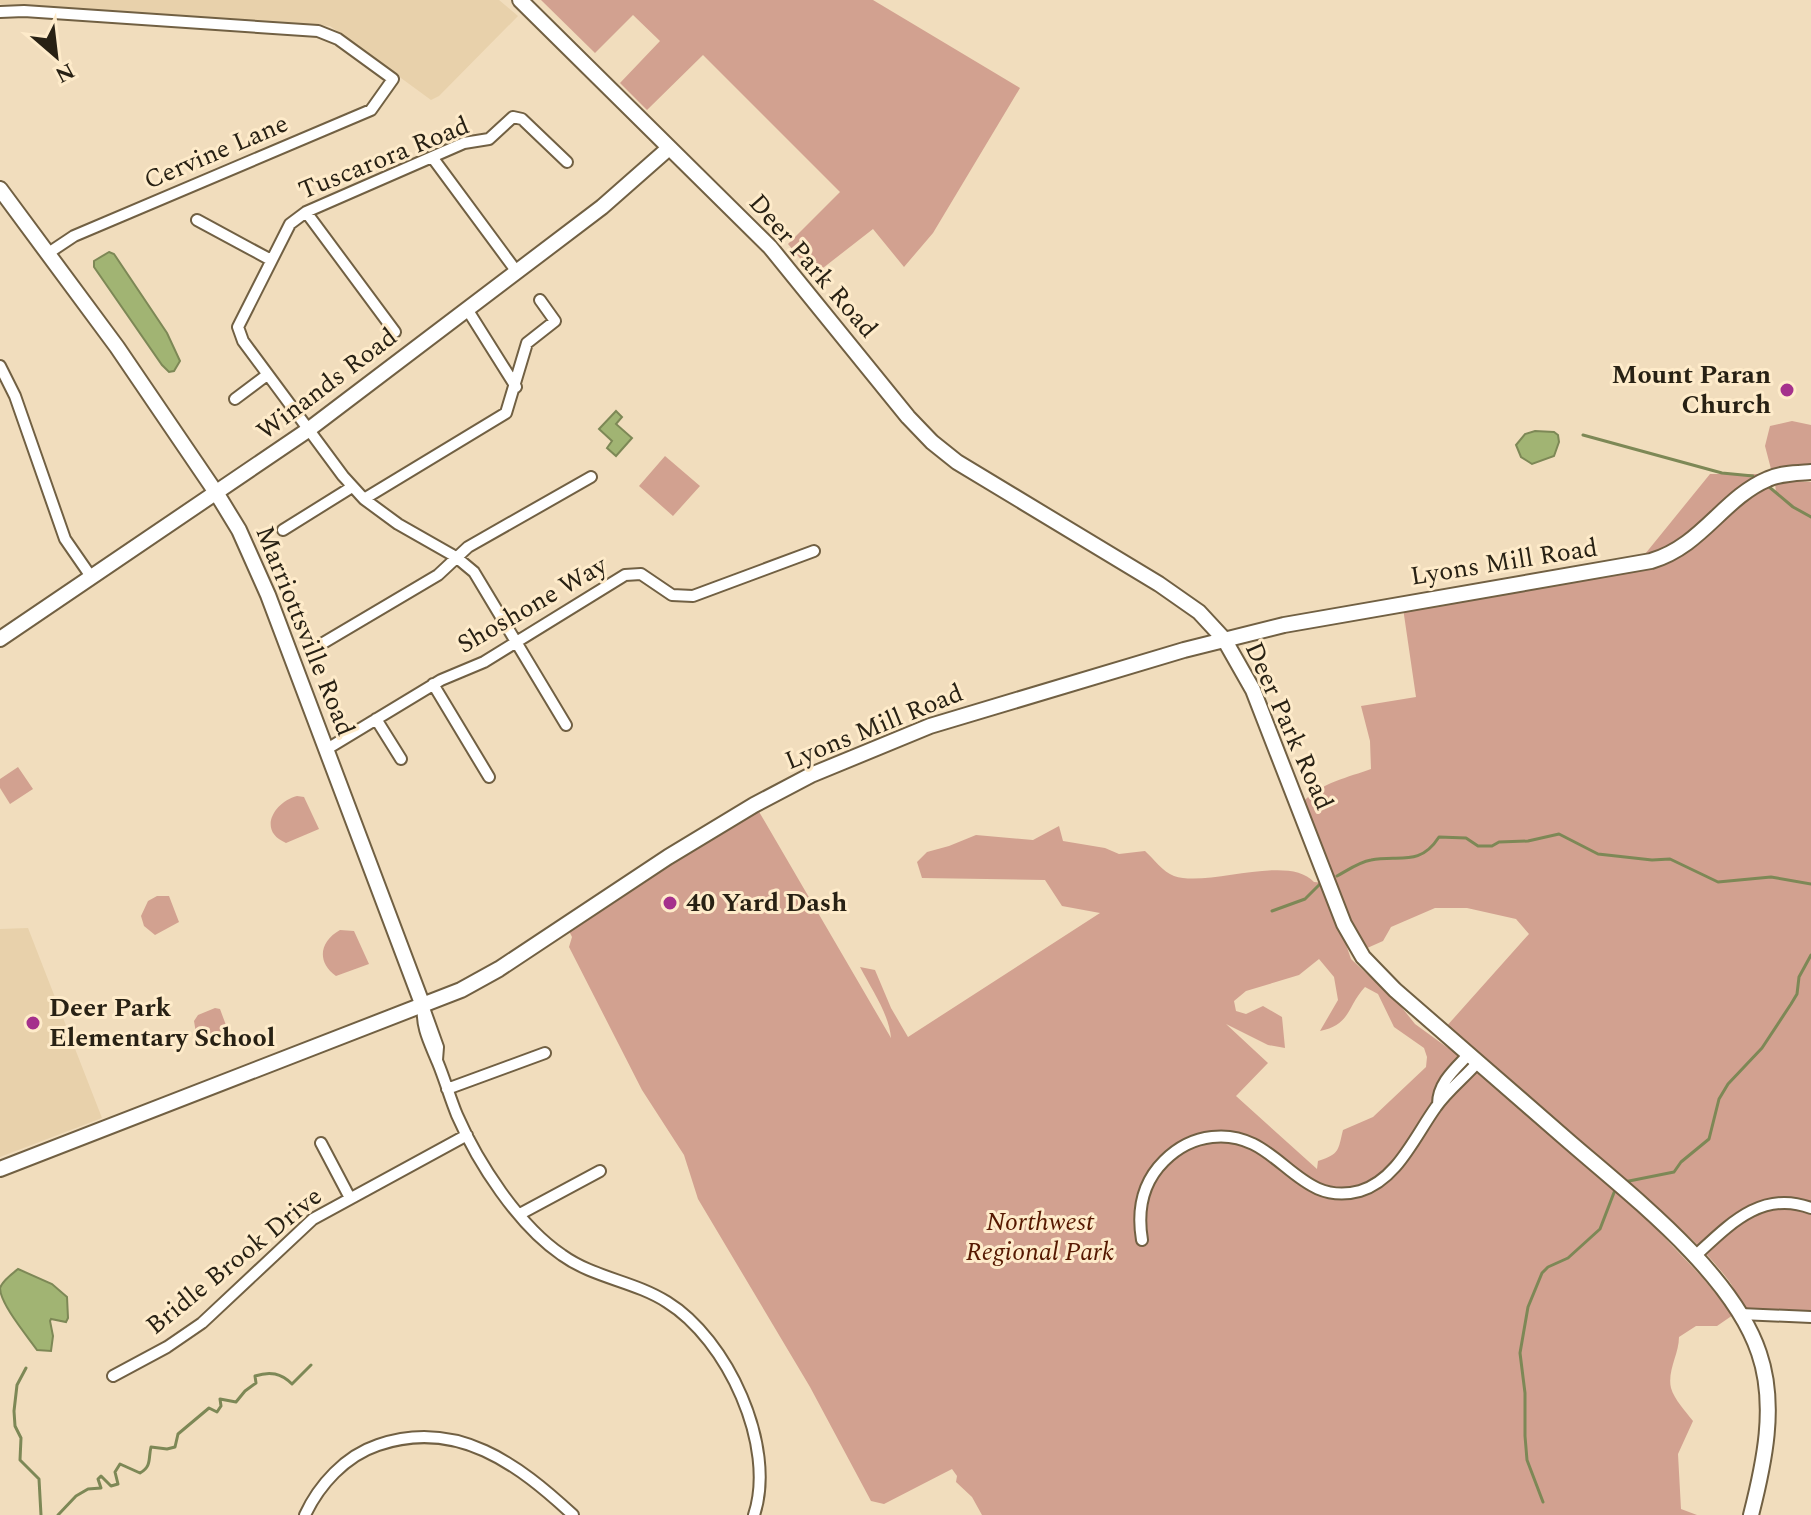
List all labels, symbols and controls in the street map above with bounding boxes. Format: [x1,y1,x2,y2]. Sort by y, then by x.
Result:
north arrow [16,16,96,96]
text: N [49,54,80,91]
street label: Cervine Lane [138,104,294,200]
street label: Tuscarora Road [293,106,475,210]
street label: Deer Park Road [739,185,887,347]
street label: Winands Road [248,318,406,450]
place label: Mount Paran Church [1612,355,1771,425]
marker: Mount Paran Church [1778,381,1796,399]
street label: Marriottsville Road [245,520,365,742]
street label: Lyons Mill Road [1408,527,1600,597]
street label: Shoshone Way [449,545,616,664]
street label: Deer Park Road [1234,635,1344,817]
street label: Lyons Mill Road [779,673,969,781]
place label: 40 Yard Dash [686,883,847,923]
marker: 40 Yard Dash [661,894,679,912]
place label: Deer Park Elementary School [49,988,275,1058]
marker: Deer Park Elementary School [24,1014,42,1032]
street label: Bridle Brook Drive [137,1177,331,1345]
park label: Northwest Regional Park [966,1202,1114,1272]

